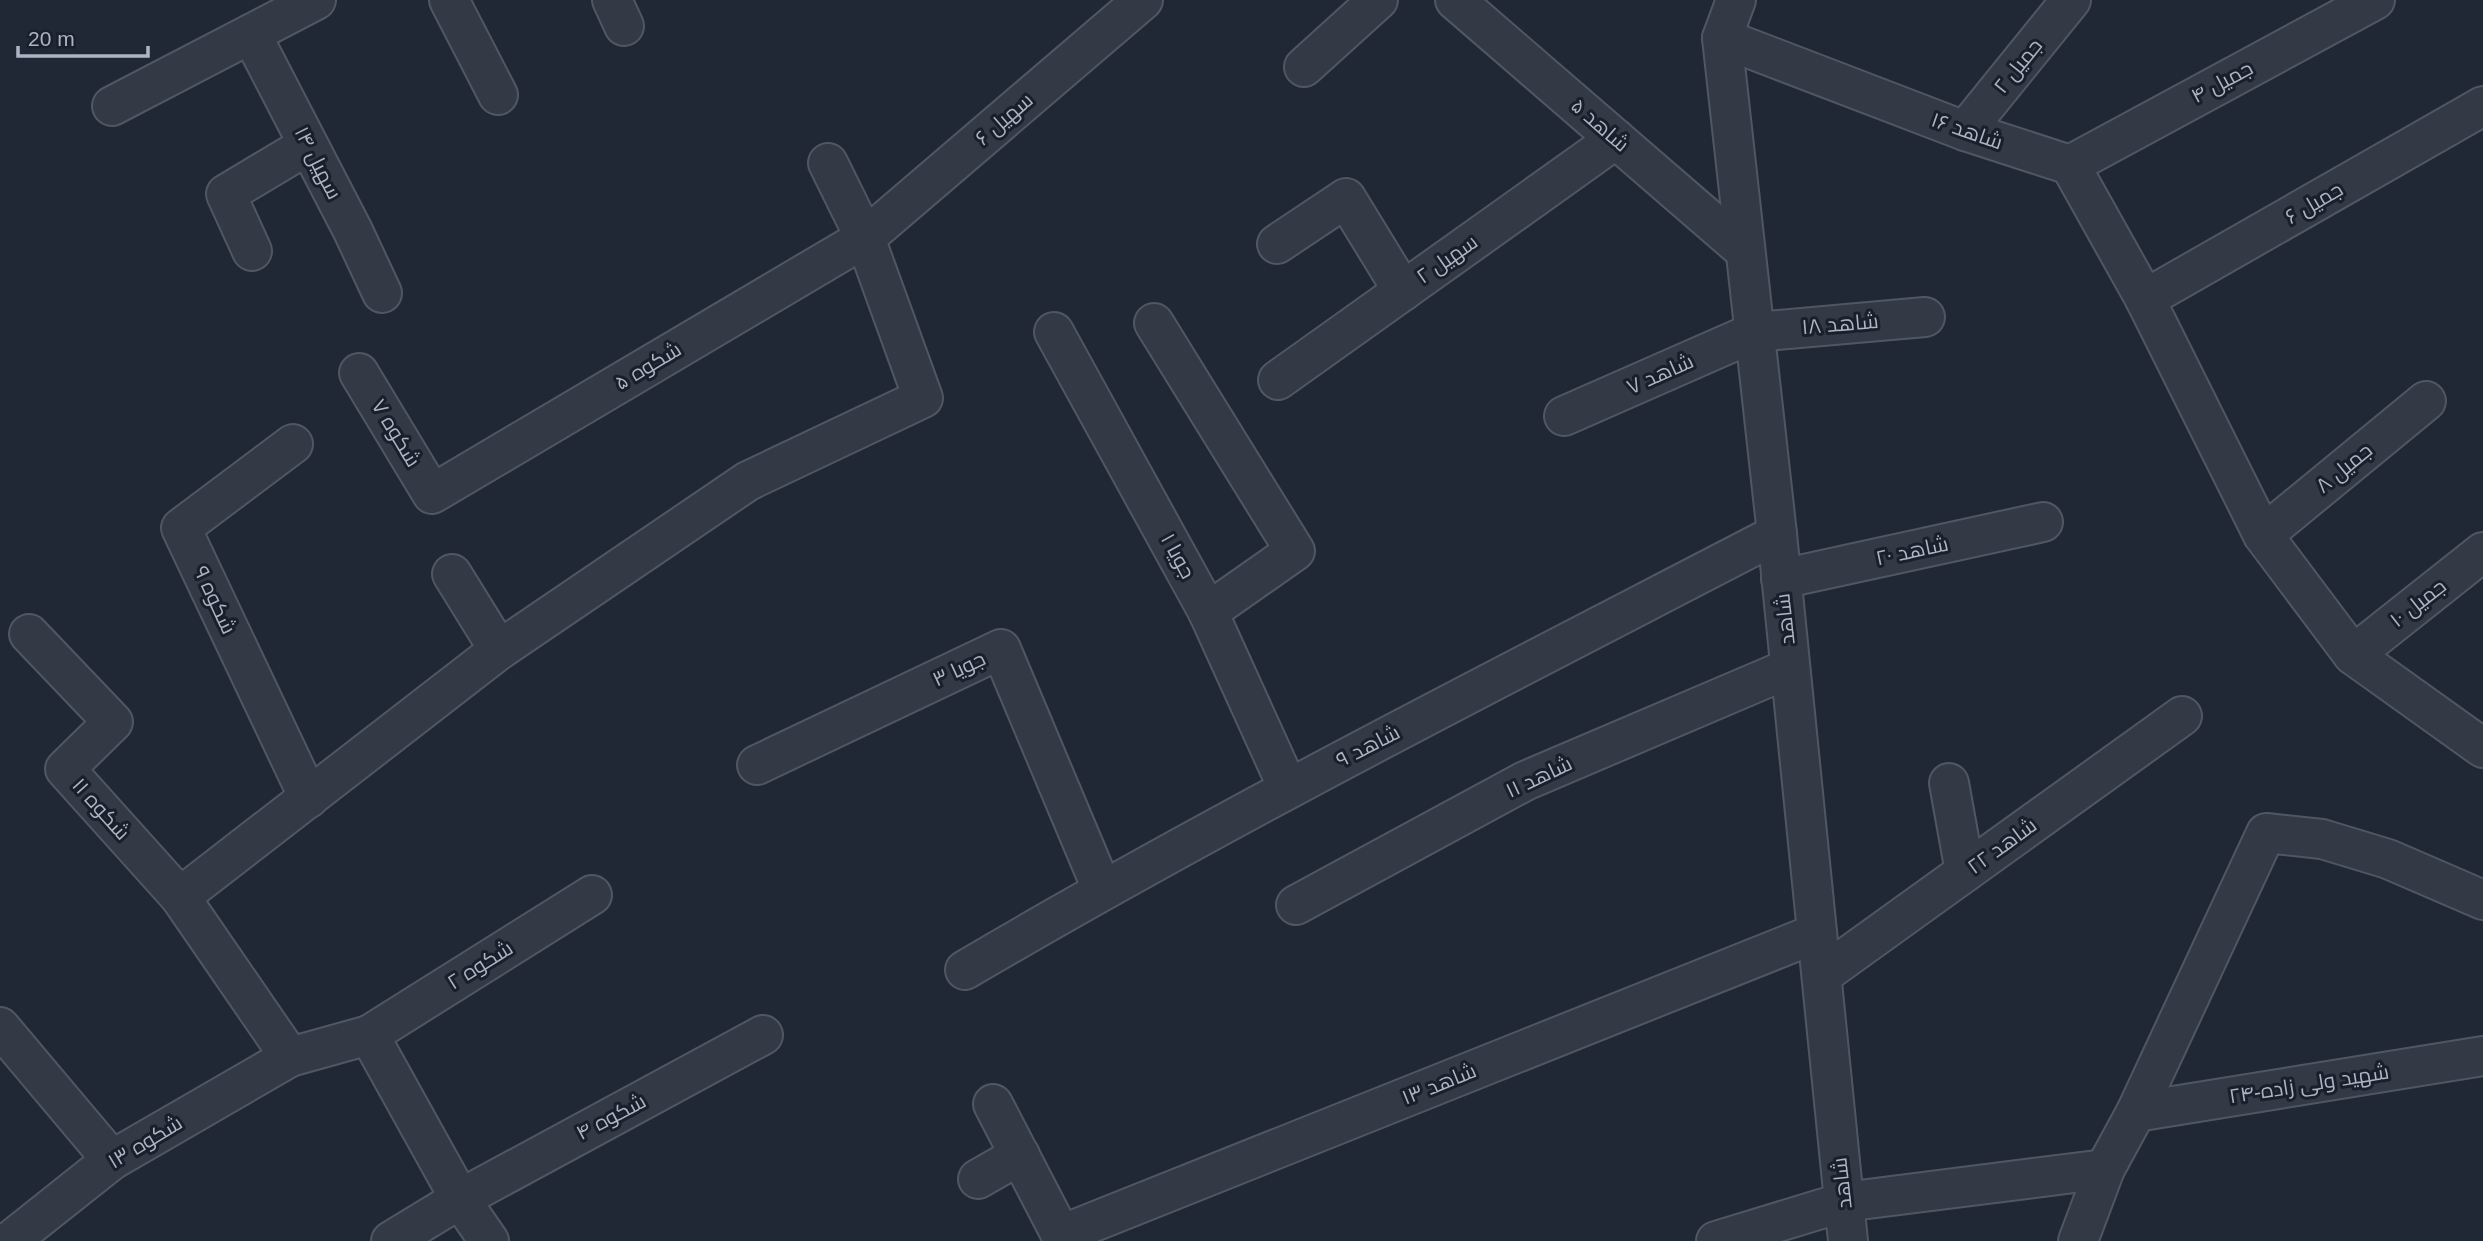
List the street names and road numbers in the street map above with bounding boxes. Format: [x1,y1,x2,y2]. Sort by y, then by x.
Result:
street label: جمیل ۲ [1989,34,2048,99]
street label: جمیل ۴ [2187,56,2257,109]
street label: سهیل ۶ [970,88,1038,151]
street label: شاهد ۵ [1567,93,1634,156]
street label: شاهد ۱۶ [1928,108,2006,153]
street label: سهیل ۱۴ [289,123,346,204]
street label: جمیل ۶ [2281,177,2348,230]
street label: سهیل ۲ [1412,229,1483,289]
street label: شاهد ۱۸ [1801,309,1879,338]
street label: شکوه ۵ [611,337,685,395]
street label: شاهد ۷ [1623,349,1697,398]
street label: شکوه ۷ [367,395,425,471]
street label: جمیل ۸ [2311,438,2378,499]
street label: جویا ۱ [1156,529,1200,583]
street label: شاهد ۲۰ [1873,532,1950,569]
street label: شکوه ۹ [189,562,241,638]
street label: جمیل ۱۰ [2385,574,2451,633]
street label: شاهد [1770,592,1799,646]
street label: جویا ۳ [929,646,989,692]
street label: شاهد ۹ [1332,720,1403,771]
street label: شاهد ۱۱ [1502,751,1576,802]
street label: شکوه ۱۱ [67,773,135,845]
street label: شاهد ۲۲ [1963,813,2041,878]
street label: شکوه ۲ [443,936,517,994]
street label: شاهد ۱۳ [1398,1058,1479,1109]
street label: شهید ولی زاده-۲۴ [2227,1060,2391,1109]
street label: شکوه ۴ [572,1089,650,1145]
street label: شکوه ۱۳ [104,1111,186,1173]
street label: شاهد [1827,1156,1856,1210]

